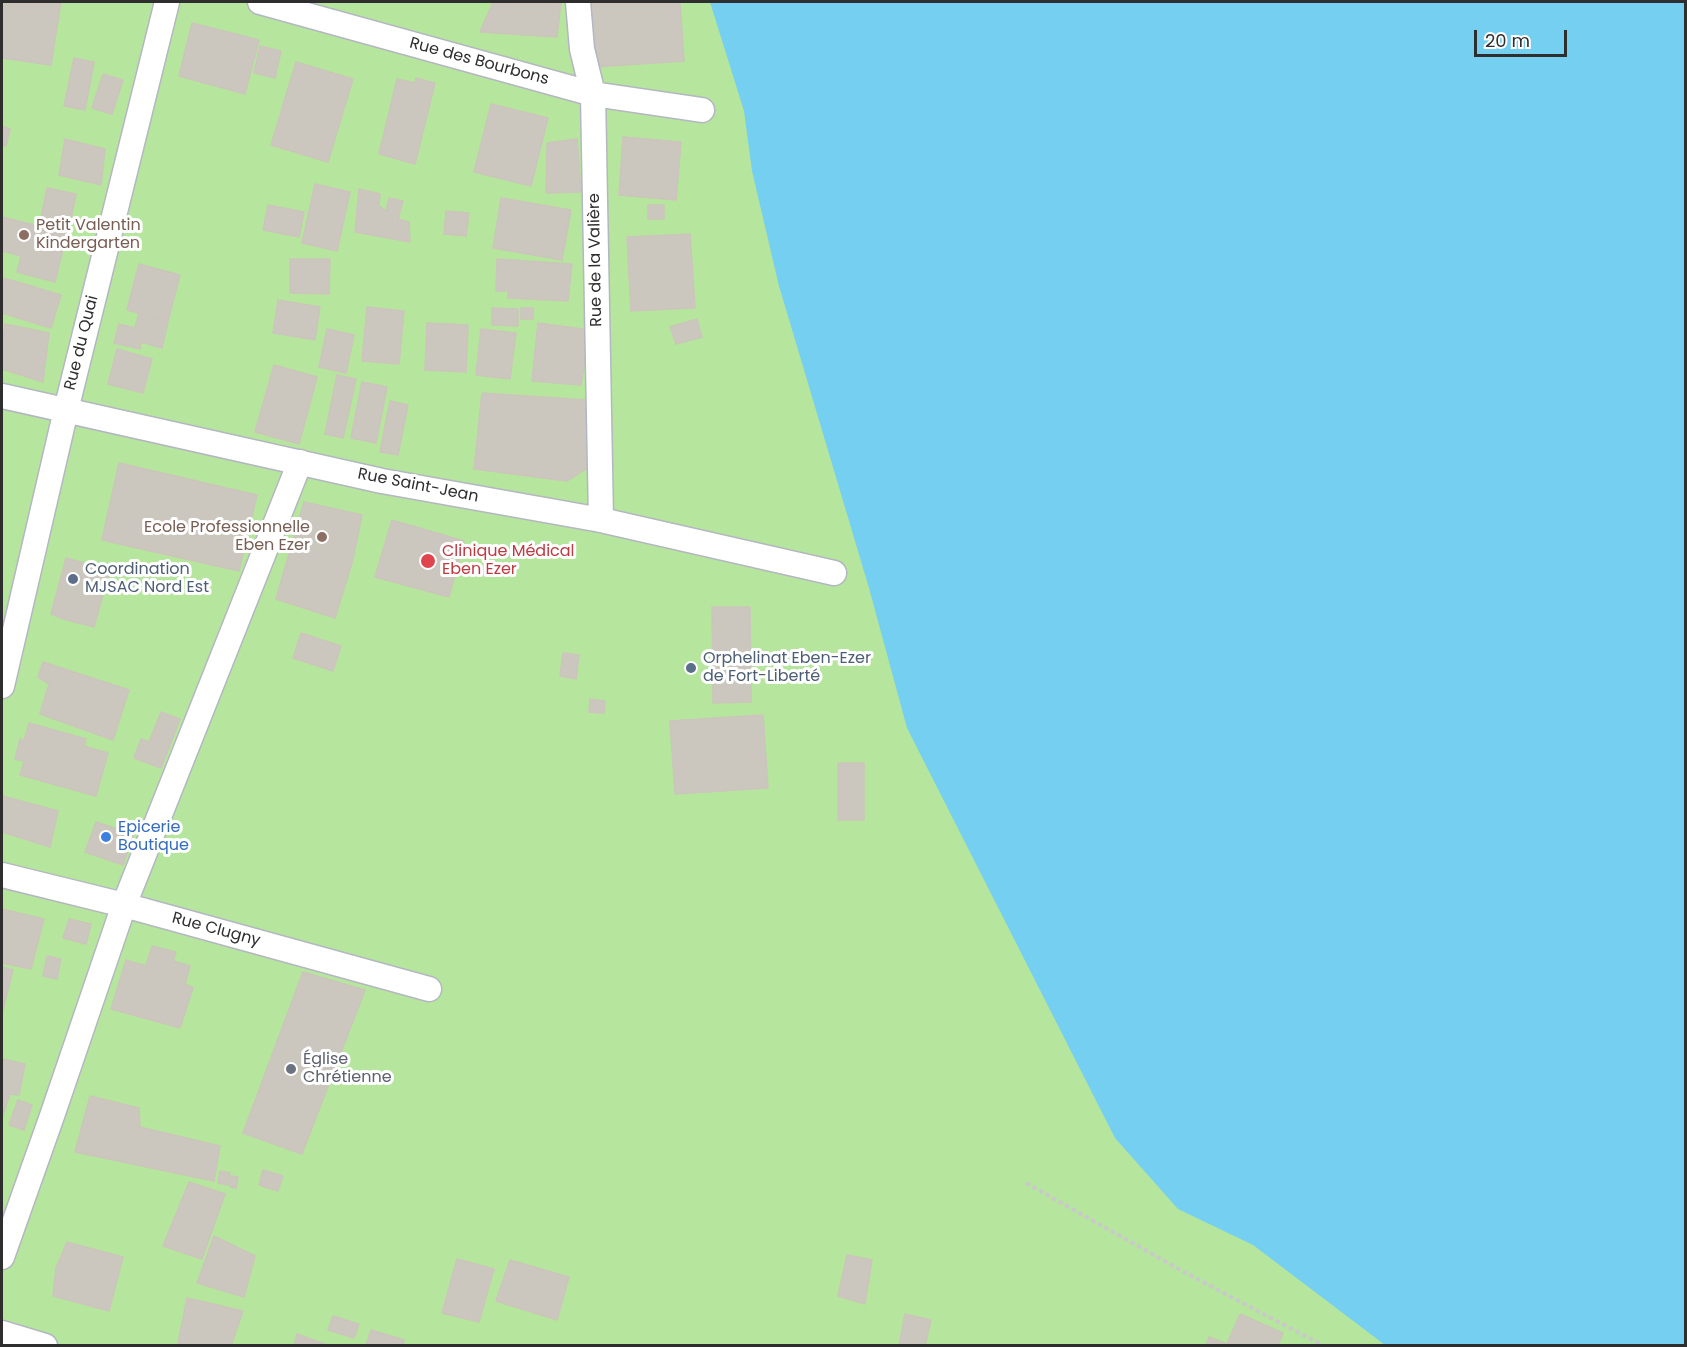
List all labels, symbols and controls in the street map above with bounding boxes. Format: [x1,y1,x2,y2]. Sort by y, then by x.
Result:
scale bar [1477,18,1570,56]
text: 20 m [1485,28,1530,53]
street label: Rue des Bourbons [407,34,551,90]
street label: Rue de la Valière [585,193,607,327]
place label: Petit Valentin Kindergarten [36,216,141,254]
marker: Petit Valentin Kindergarten [17,228,31,242]
street label: Rue du Quai [61,294,103,392]
street label: Rue Saint-Jean [356,465,480,507]
place label: Ecole Professionnelle Eben Ezer [144,518,310,556]
marker: Ecole Professionnelle Eben Ezer [315,530,329,544]
place label: Clinique Médical Eben Ezer [442,542,575,580]
marker: Clinique Médical Eben Ezer [419,552,437,570]
place label: Coordination MJSAC Nord Est [85,560,209,598]
marker: Coordination MJSAC Nord Est [66,572,80,586]
place label: Orphelinat Eben-Ezer de Fort-Liberté [703,649,871,687]
marker: Orphelinat Eben-Ezer de Fort-Liberté [684,661,698,675]
place label: Epicerie Boutique [118,818,189,856]
marker: Epicerie Boutique [99,830,113,844]
street label: Rue Clugny [170,909,262,951]
place label: Église Chrétienne [303,1050,392,1088]
marker: Église Chrétienne [284,1062,298,1076]

